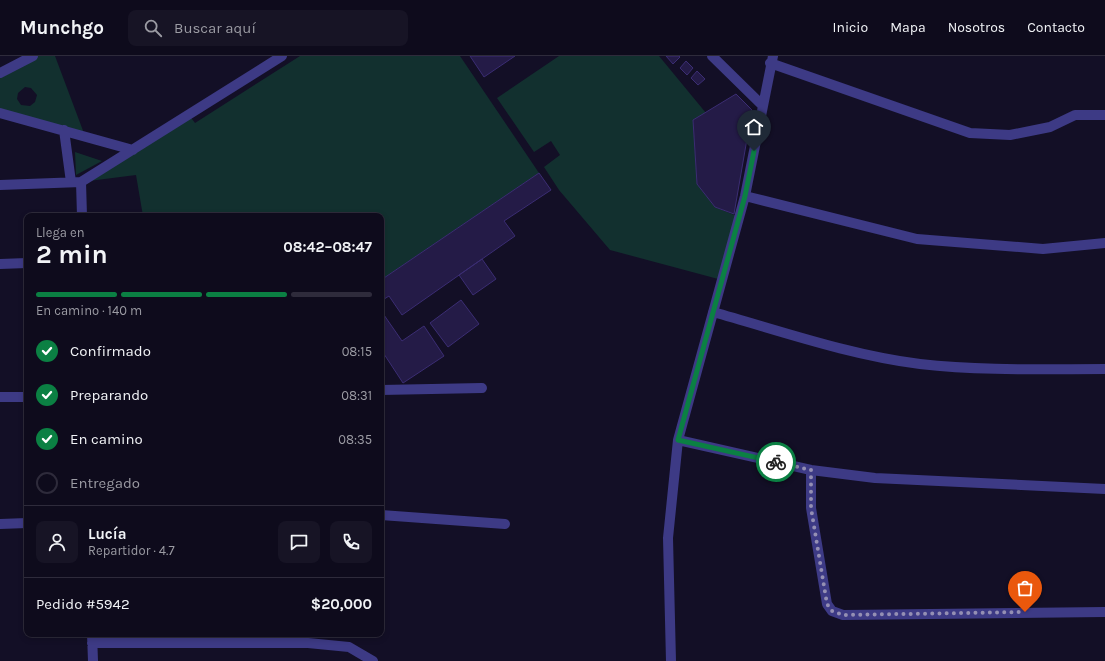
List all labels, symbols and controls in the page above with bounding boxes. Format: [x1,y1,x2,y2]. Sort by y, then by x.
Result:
search box [128,10,408,46]
text: Munchgo [20,17,104,39]
icon: search [142,17,164,39]
text: Buscar aquí [174,19,256,37]
text: Inicio [833,19,868,36]
text: Mapa [890,19,926,36]
text: Nosotros [948,19,1005,36]
text: Contacto [1027,19,1085,36]
pin [737,110,771,151]
icon: home [743,116,765,138]
text: Llega en [36,225,85,240]
text: 08:42–08:47 [283,238,372,256]
text: 2 min [36,239,108,270]
text: En camino · 140 m [36,303,142,318]
icon: check [36,340,58,362]
text: Confirmado [70,342,151,360]
text: 08:15 [342,344,372,359]
icon: check [36,384,58,406]
text: Preparando [70,386,148,404]
text: 08:31 [341,388,372,403]
icon: check [36,428,58,450]
text: En camino [70,430,143,448]
text: 08:35 [338,432,372,447]
courier [756,442,796,482]
icon: bike [765,451,787,473]
text: Entregado [70,474,140,492]
button: person [36,521,78,563]
button: chat [278,521,320,563]
button: phone [330,521,372,563]
text: Lucía [88,525,126,543]
text: Repartidor · 4.7 [88,543,175,558]
pin [1008,571,1042,612]
icon: bag [1014,577,1036,599]
text: Pedido #5942 [36,595,130,613]
text: $20,000 [311,595,372,613]

